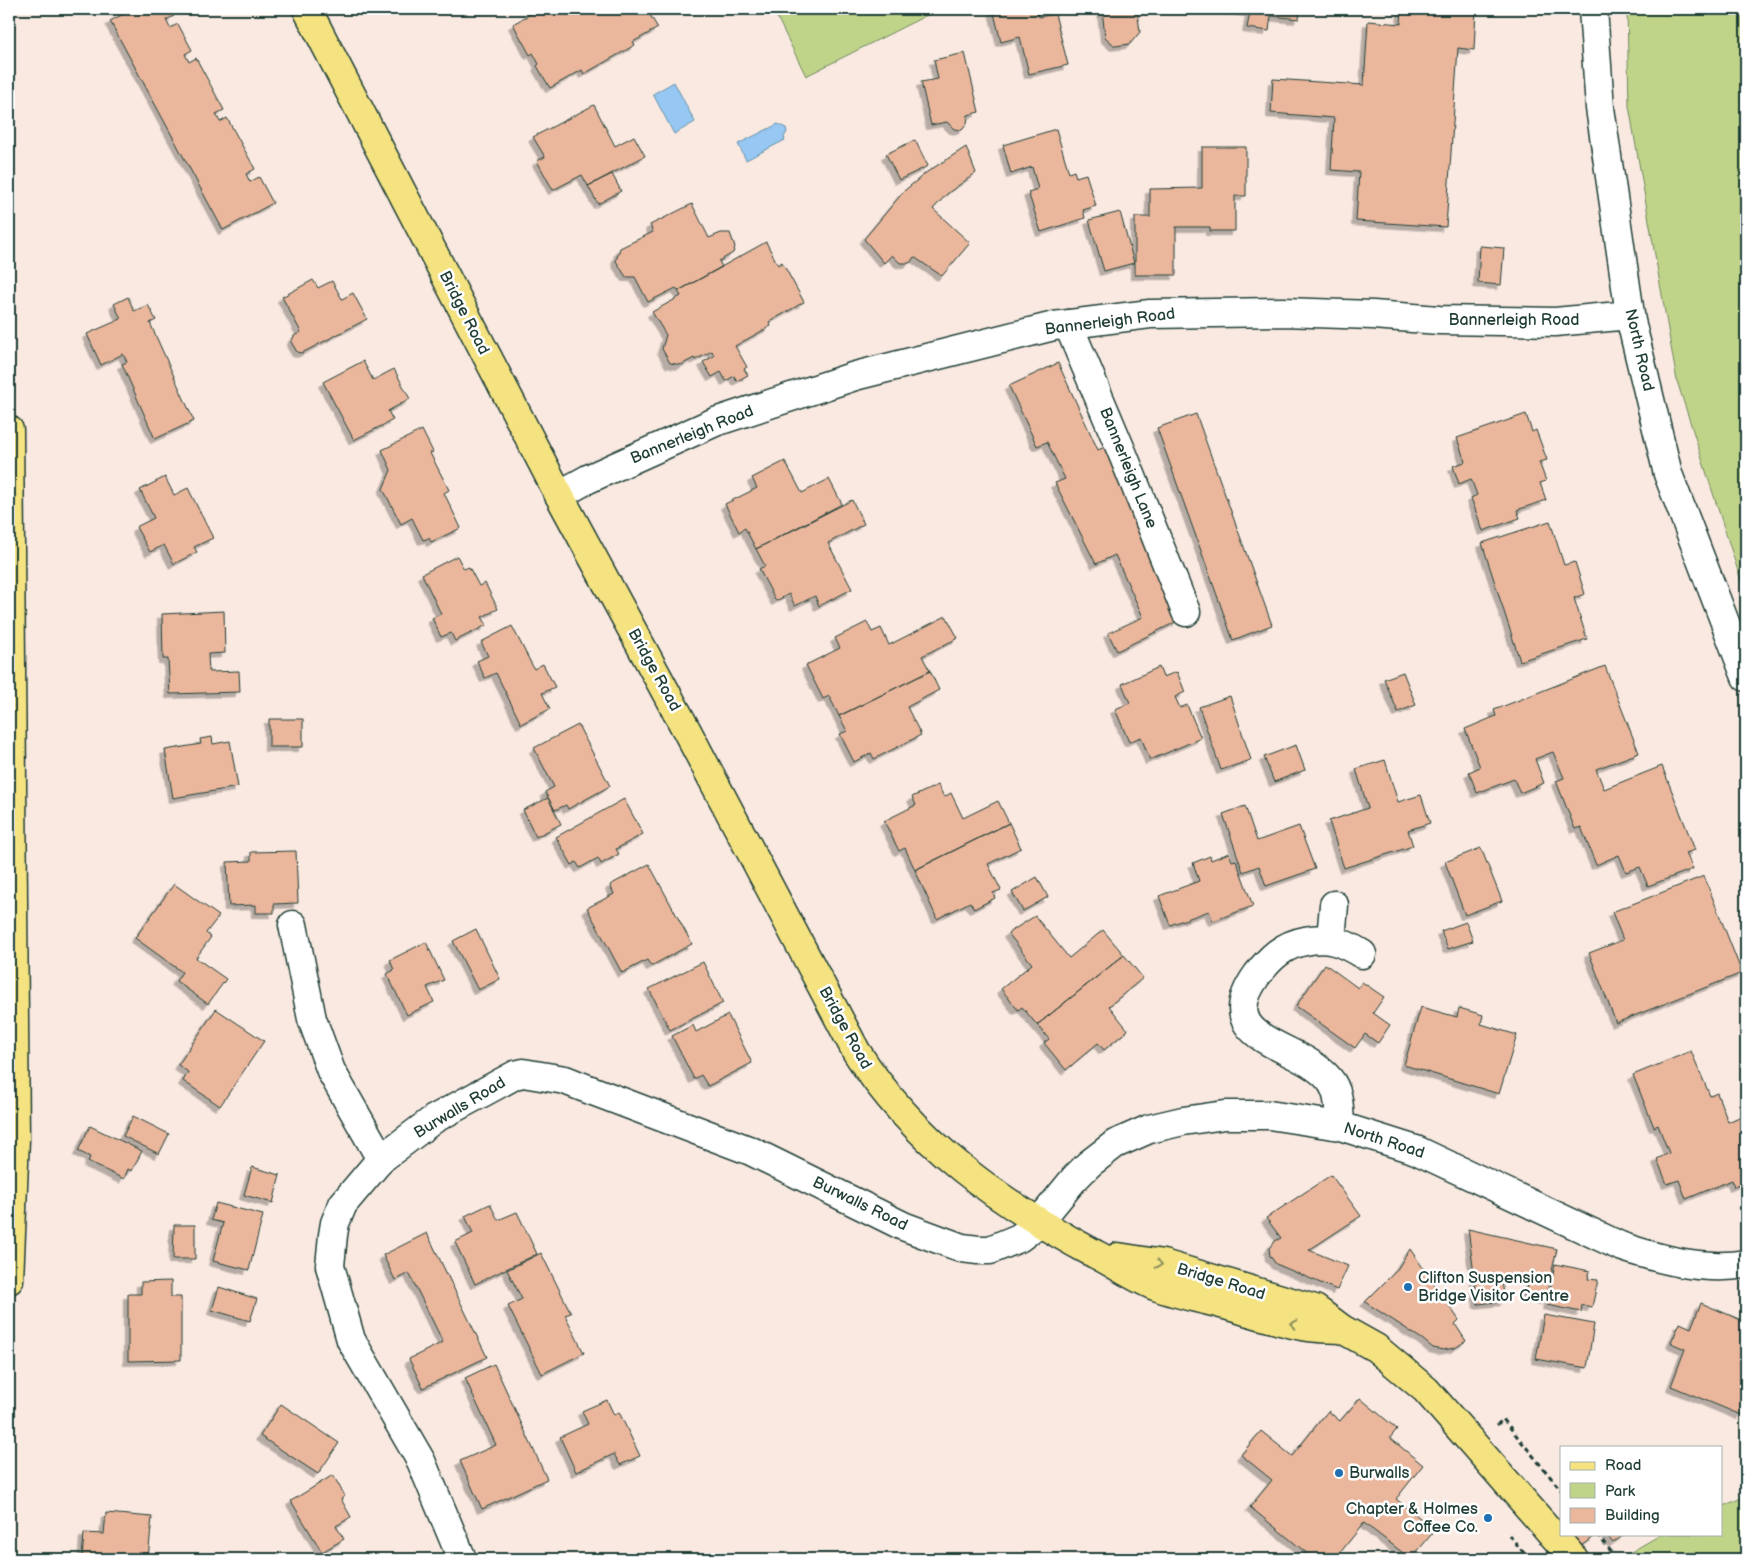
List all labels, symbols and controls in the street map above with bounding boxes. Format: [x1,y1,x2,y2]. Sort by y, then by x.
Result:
street label: Bridge Road [435,268,493,358]
street label: Bannerleigh Road [1044,305,1176,339]
street label: North Road [1620,307,1658,393]
street label: Bannerleigh Road [1448,311,1580,330]
street label: Bannerleigh Road [628,402,756,468]
street label: Bannerleigh Lane [1095,405,1161,532]
street label: Bridge Road [624,625,684,715]
street label: Bridge Road [815,983,875,1073]
street label: Burwalls Road [411,1073,509,1143]
street label: North Road [1341,1119,1427,1163]
street label: Burwalls Road [809,1173,911,1235]
one-way arrow [1155,1258,1164,1269]
street label: Bridge Road [1175,1260,1267,1304]
place label: Clifton Suspension Bridge Visitor Centre [1418,1269,1569,1306]
marker: Clifton Suspension Bridge Visitor Centre [1402,1281,1414,1293]
one-way arrow [1290,1319,1299,1330]
legend [1560,1446,1722,1536]
text: Road [1605,1456,1641,1475]
place label: Burwalls [1349,1464,1409,1483]
marker: Burwalls [1333,1467,1345,1479]
text: Park [1605,1482,1636,1501]
place label: Chapter & Holmes Coffee Co. [1346,1500,1478,1537]
text: Building [1605,1506,1660,1525]
marker: Chapter & Holmes Coffee Co. [1482,1512,1494,1524]

